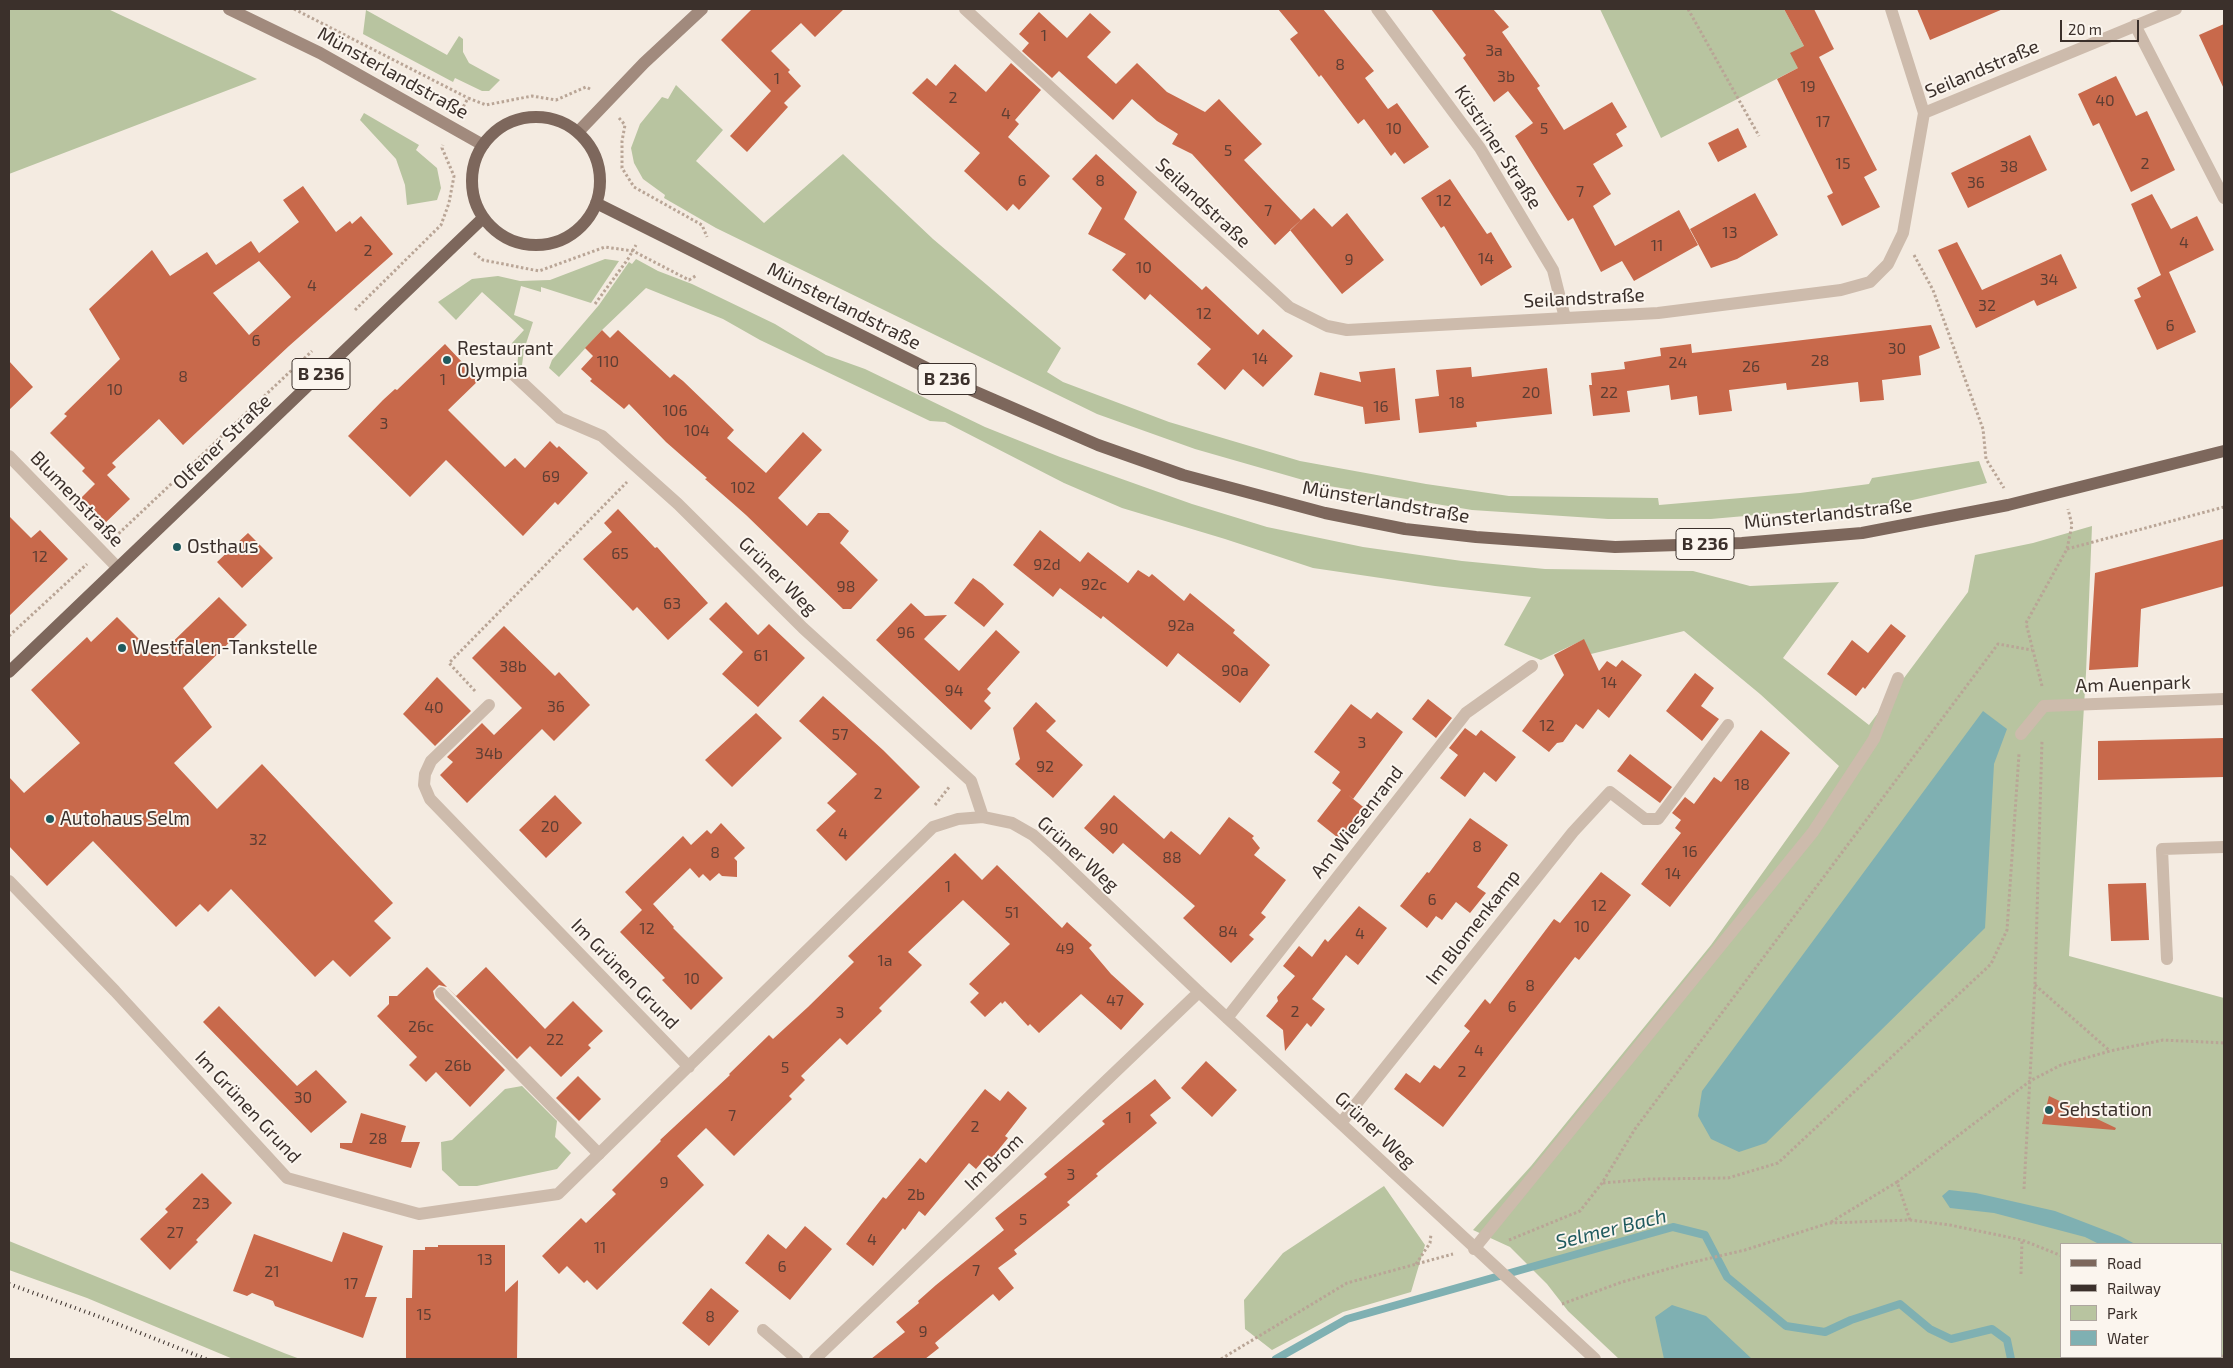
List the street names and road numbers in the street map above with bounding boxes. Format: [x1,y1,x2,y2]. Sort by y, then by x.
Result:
street label: Münsterlandstraße [313,22,473,124]
street label: Seilandstraße [1922,35,2042,103]
street label: Küstriner Straße [1449,81,1547,213]
street label: Seilandstraße [1151,153,1255,253]
street label: Münsterlandstraße [763,257,925,355]
street label: Seilandstraße [1523,283,1645,313]
road number: B 236 [292,358,350,389]
road number: B 236 [918,364,976,394]
street label: Olfener Straße [168,390,276,494]
street label: Blumenstraße [26,446,128,552]
street label: Münsterlandstraße [1301,476,1471,528]
street label: Münsterlandstraße [1743,494,1913,534]
road number: B 236 [1676,528,1734,560]
street label: Grüner Weg [734,532,822,620]
street label: Am Auenpark [2075,671,2191,697]
street label: Am Wiesenrand [1306,761,1408,883]
street label: Grüner Weg [1032,811,1124,897]
street label: Im Blomenkamp [1421,865,1525,989]
street label: Im Grünen Grund [566,914,684,1034]
street label: Im Grünen Grund [190,1046,306,1168]
street label: Grüner Weg [1330,1087,1420,1173]
street label: Im Brom [960,1129,1028,1195]

